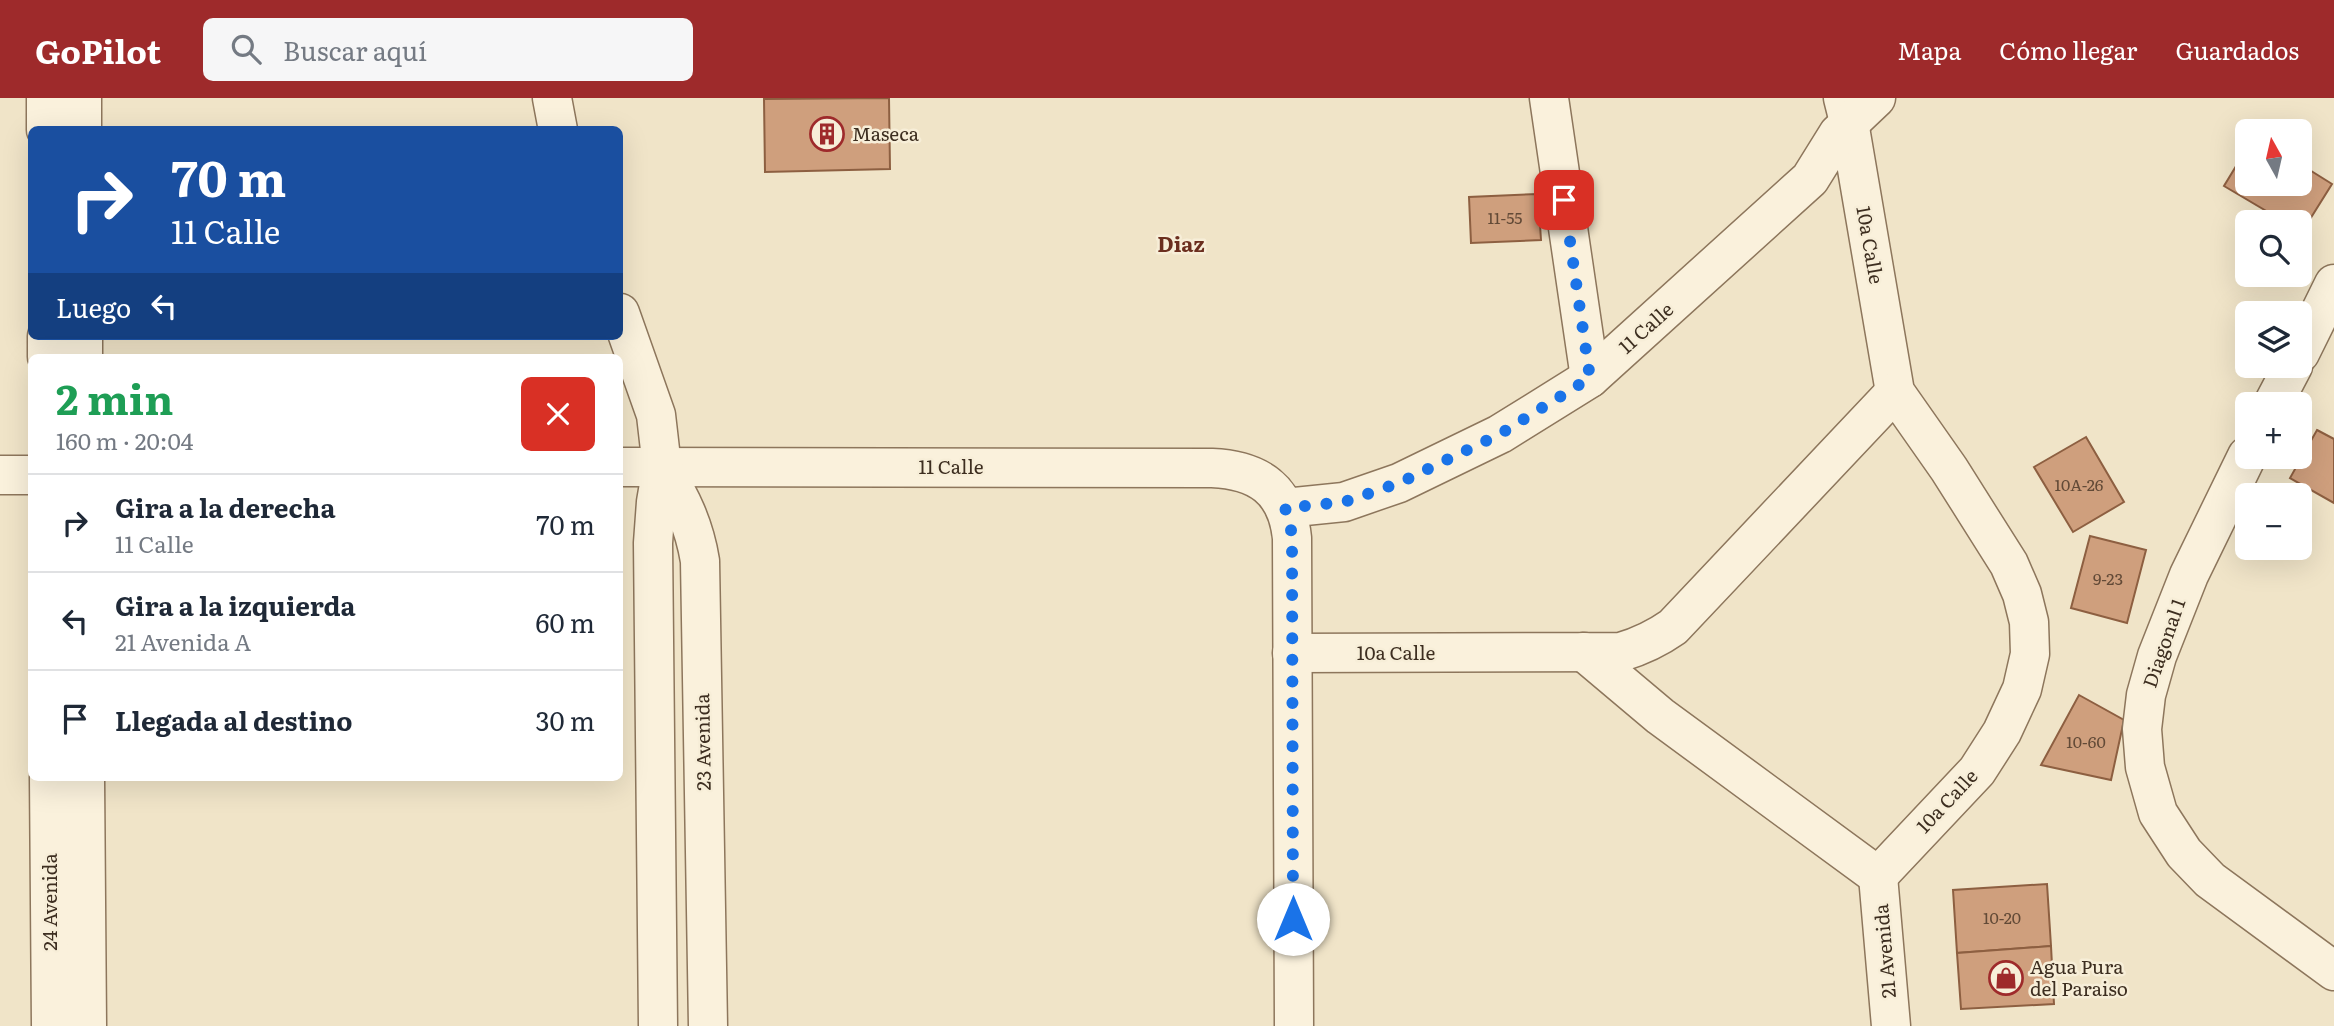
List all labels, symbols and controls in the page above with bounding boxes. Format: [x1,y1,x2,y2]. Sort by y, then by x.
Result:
search box [203,18,693,81]
text: GoPilot [35,25,161,74]
icon: search [227,30,265,68]
text: Buscar aquí [283,30,427,69]
text: Mapa [1897,32,1961,67]
text: Cómo llegar [1999,32,2137,67]
text: Guardados [2175,32,2299,67]
building icon: Maseca [808,115,846,153]
place label: Maseca [852,119,920,147]
north arrow [2235,119,2312,196]
map controls [2235,119,2312,560]
text: 70 m [171,139,286,212]
icon: right [56,154,147,245]
pin [1534,170,1594,230]
icon: arrive [1545,181,1583,219]
street label: 10a Calle [1850,204,1892,286]
house number: 11-55 [1488,205,1522,229]
text: 11 Calle [171,206,280,254]
button: search [2235,210,2312,287]
district label: Diaz [1157,227,1205,258]
text: Luego [56,287,131,326]
icon: left [145,287,183,325]
street label: 11 Calle [1612,295,1679,359]
button: layers [2235,301,2312,378]
text: 2 min [56,366,173,428]
button: close [521,377,595,451]
button: + [2235,392,2312,469]
text: 160 m · 20:04 [56,423,193,457]
street label: 11 Calle [919,452,984,480]
house number: 10A-26 [2055,472,2104,496]
button: − [2235,483,2312,560]
text: Gira a la derecha [115,487,335,526]
icon: right [56,504,94,542]
text: 70 m [536,504,595,543]
text: 11 Calle [115,526,194,560]
house number: 9-23 [2093,566,2123,590]
text: Gira a la izquierda [115,585,356,624]
street label: Diagonal 1 [2135,594,2192,691]
icon: left [56,602,94,640]
text: 60 m [536,602,595,641]
text: 21 Avenida A [115,624,251,658]
street label: 10a Calle [1357,638,1435,666]
street label: 23 Avenida [687,692,717,791]
icon: arrive [56,700,94,738]
text: Llegada al destino [115,700,352,739]
text: 30 m [535,700,595,739]
house number: 10-60 [2066,729,2106,753]
street label: 10a Calle [1909,762,1983,839]
street label: 24 Avenida [35,853,63,951]
position arrow [1256,882,1330,956]
street label: 21 Avenida [1866,902,1902,999]
house number: 10-20 [1983,905,2021,929]
place label: Agua Pura del Paraiso [2030,952,2128,1002]
shop icon: Agua Pura del Paraiso [1987,959,2025,997]

